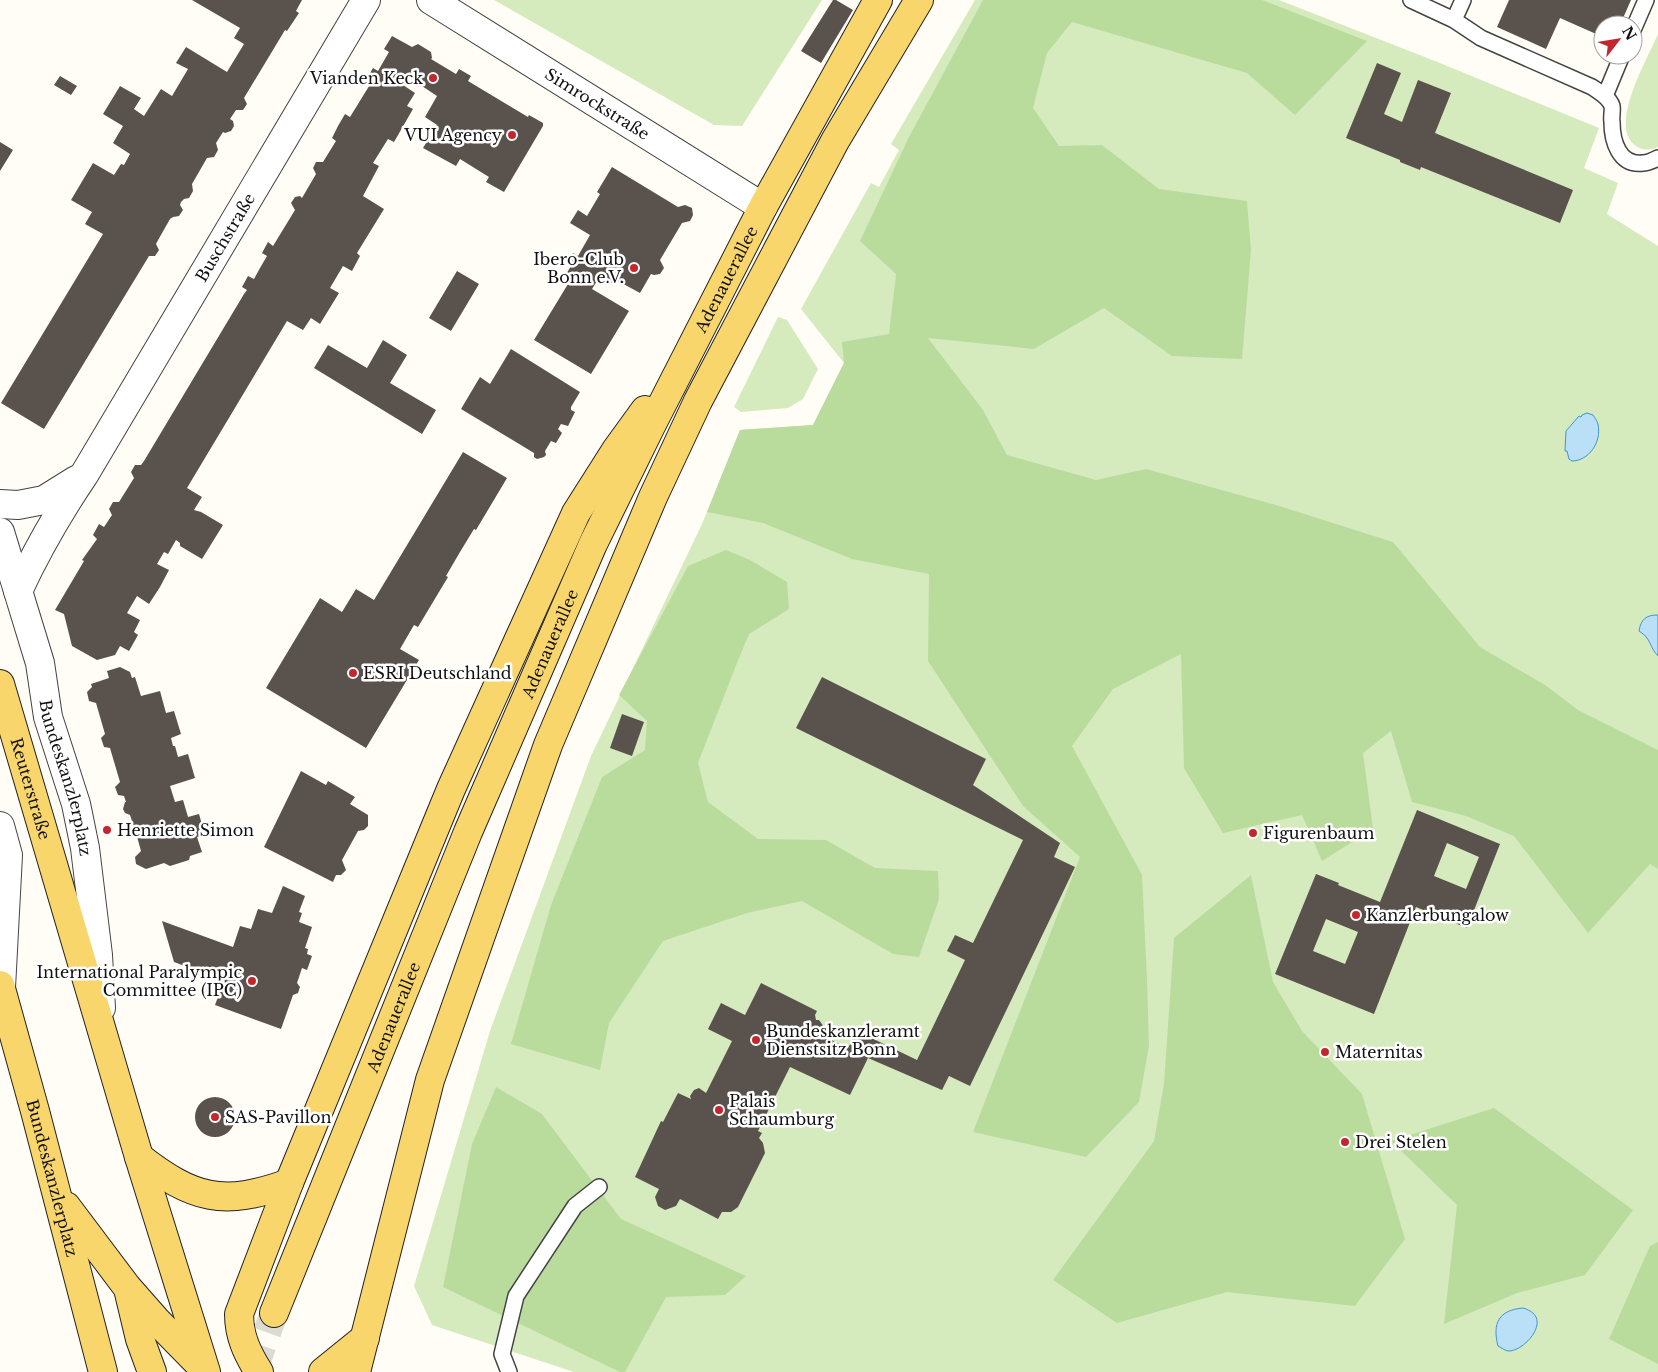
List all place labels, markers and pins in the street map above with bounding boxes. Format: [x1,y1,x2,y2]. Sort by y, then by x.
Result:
place label: Vianden Keck [309,68,423,88]
marker: Vianden Keck [427,72,439,84]
place label: VUI Agency [403,125,503,145]
marker: VUI Agency [506,129,518,141]
place label: Ibero-Club Bonn e.V. [533,249,624,287]
marker: Ibero-Club Bonn e.V. [628,262,640,274]
place label: ESRI Deutschland [363,663,512,683]
marker: ESRI Deutschland [347,667,359,679]
place label: Henriette Simon [117,820,254,840]
place label: Figurenbaum [1263,823,1374,843]
marker: Henriette Simon [101,824,113,836]
marker: Figurenbaum [1247,827,1259,839]
place label: Kanzlerbungalow [1366,905,1509,925]
marker: Kanzlerbungalow [1350,909,1362,921]
place label: International Paralympic Committee (IPC) [36,962,242,1000]
marker: International Paralympic Committee (IPC) [246,975,258,987]
place label: Bundeskanzleramt Dienstsitz Bonn [766,1021,920,1059]
marker: Bundeskanzleramt Dienstsitz Bonn [750,1034,762,1046]
place label: Maternitas [1335,1042,1423,1062]
marker: Maternitas [1319,1046,1331,1058]
place label: Palais Schaumburg [729,1091,834,1129]
marker: Palais Schaumburg [713,1104,725,1116]
place label: SAS-Pavillon [225,1107,331,1127]
marker: SAS-Pavillon [209,1111,221,1123]
place label: Drei Stelen [1355,1132,1447,1152]
marker: Drei Stelen [1339,1136,1351,1148]

